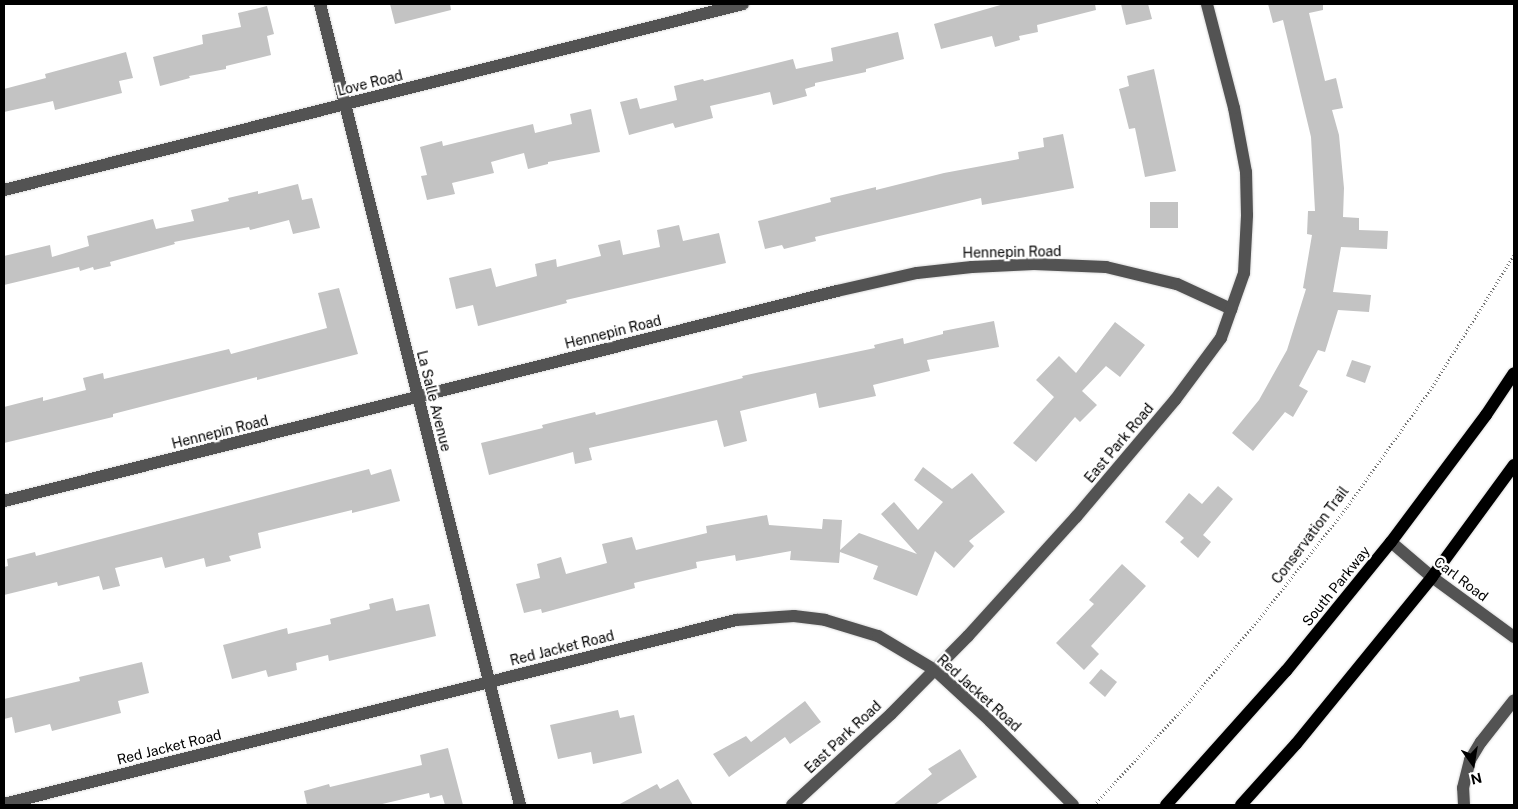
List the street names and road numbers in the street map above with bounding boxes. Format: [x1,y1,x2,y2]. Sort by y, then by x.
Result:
street label: Love Road [335,67,405,99]
street label: Hennepin Road [962,243,1062,261]
street label: Hennepin Road [563,312,663,352]
street label: La Salle Avenue [413,349,455,453]
street label: East Park Road [1081,400,1157,486]
street label: Hennepin Road [170,412,270,452]
street label: Conservation Trail [1268,483,1352,587]
street label: South Parkway [1299,543,1373,629]
street label: Carl Road [1431,553,1491,605]
street label: Red Jacket Road [508,627,616,669]
street label: Red Jacket Road [934,651,1024,735]
street label: East Park Road [801,697,885,777]
street label: Red Jacket Road [115,726,223,768]

